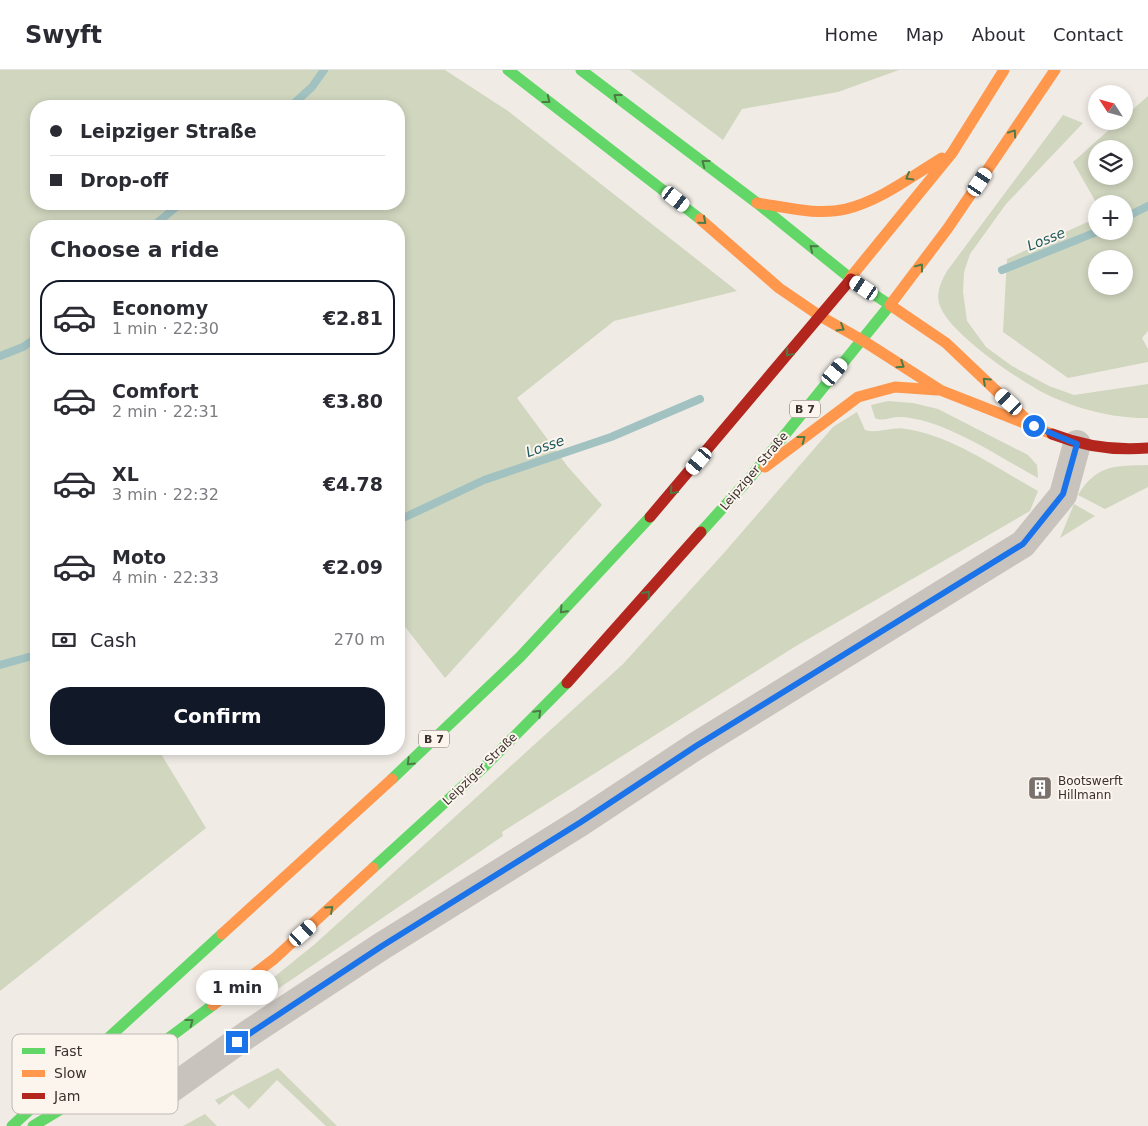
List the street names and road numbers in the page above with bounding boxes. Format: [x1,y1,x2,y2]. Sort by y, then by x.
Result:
road number: B 7 [790,400,820,418]
street label: Leipziger Straße [717,429,791,513]
street label: Leipziger Straße [440,730,520,808]
road number: B 7 [419,731,449,748]

